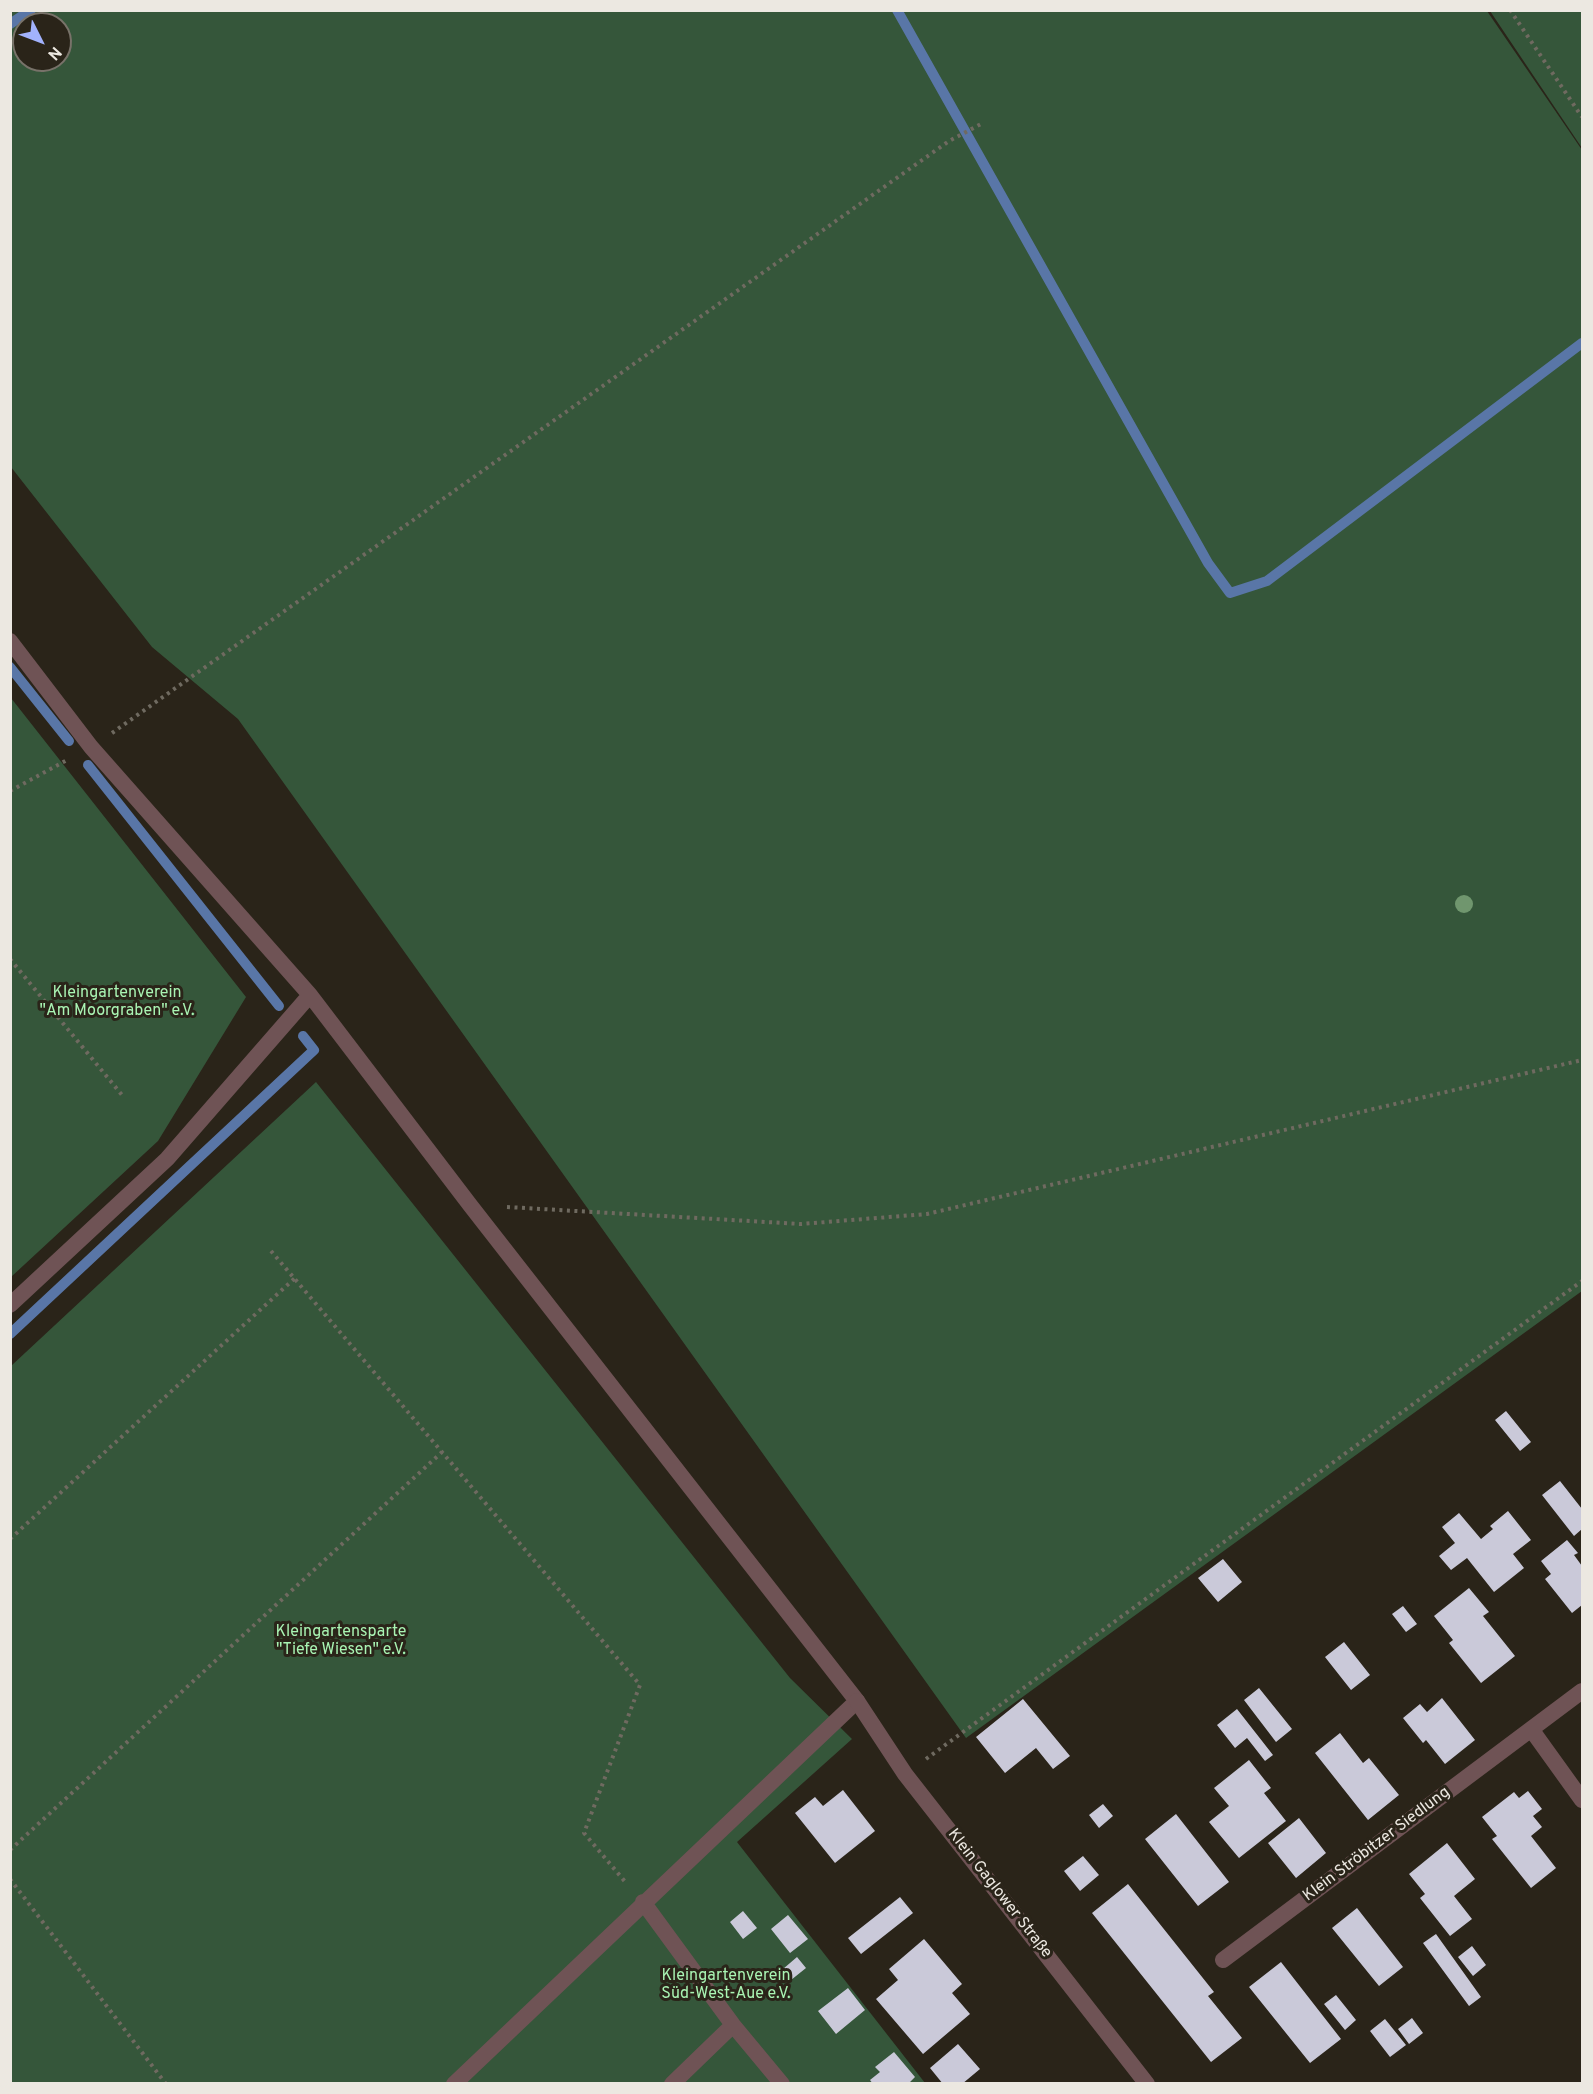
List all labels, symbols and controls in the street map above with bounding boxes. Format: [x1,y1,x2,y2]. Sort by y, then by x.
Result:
north arrow [12,12,72,72]
text: N [43,42,65,64]
park label: Kleingartenverein "Am Moorgraben" e.V. [39,984,195,1022]
park label: Kleingartensparte "Tiefe Wiesen" e.V. [276,1623,406,1661]
street label: Klein Ströbitzer Siedlung [1300,1783,1454,1907]
street label: Klein Gaglower Straße [943,1826,1055,1962]
park label: Kleingartenverein Süd-West-Aue e.V. [661,1967,791,2005]

